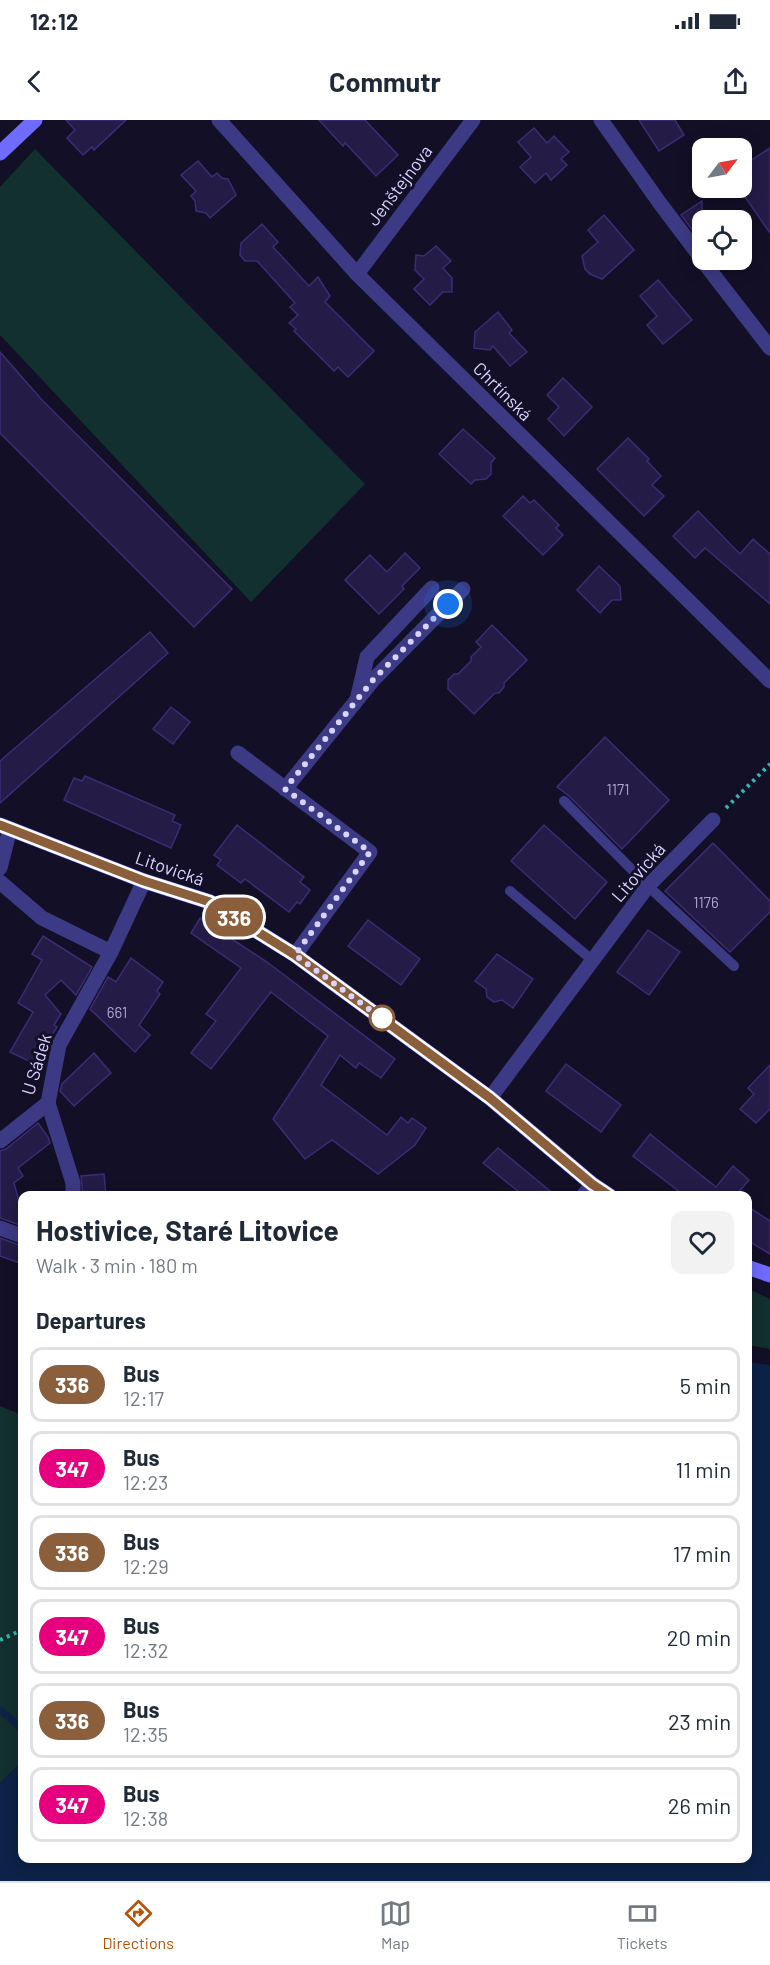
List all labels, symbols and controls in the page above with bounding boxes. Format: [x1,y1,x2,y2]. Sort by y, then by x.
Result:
text: 12:12 [30,8,78,34]
icon: back [18,65,51,98]
text: Commutr [329,65,441,97]
icon: share [719,65,752,98]
north arrow [692,138,752,198]
map controls [692,138,752,270]
street label: Jenštejnova [362,140,436,230]
button: locate [692,210,752,270]
street label: Chrtínská [469,357,537,425]
your location [433,589,463,619]
house number: 1171 [607,780,629,798]
street label: Litovická [606,838,670,906]
street label: Litovická [133,846,207,890]
house number: 1176 [693,893,719,911]
line badge: 336 [200,898,268,936]
text: 336 [217,905,251,930]
house number: 661 [107,1003,127,1021]
unlabelled marker [369,1005,395,1031]
street label: U Sádek [16,1031,56,1097]
button: heart [671,1211,734,1274]
text: Hostivice, Staré Litovice [36,1213,339,1247]
text: Walk · 3 min · 180 m [36,1253,198,1277]
text: Departures [36,1307,146,1333]
text: Bus [123,1360,160,1386]
text: 336 [55,1372,89,1397]
text: 5 min [680,1372,731,1398]
text: 12:17 [123,1386,164,1410]
text: Bus [123,1444,160,1470]
text: 347 [56,1456,88,1481]
text: 11 min [675,1456,731,1482]
text: 12:23 [123,1470,168,1494]
text: Bus [123,1528,160,1554]
text: 336 [55,1540,89,1565]
text: 17 min [673,1540,731,1566]
text: 12:29 [123,1554,169,1578]
text: Bus [123,1612,160,1638]
text: 347 [56,1624,88,1649]
text: 20 min [667,1624,731,1650]
text: 12:32 [123,1638,169,1662]
text: Bus [123,1696,160,1722]
text: 336 [55,1708,89,1733]
text: 23 min [668,1708,731,1734]
text: 12:35 [123,1722,168,1746]
text: Bus [123,1780,160,1806]
text: 347 [56,1792,88,1817]
text: 26 min [668,1792,731,1818]
text: 12:38 [123,1806,168,1830]
tab: Directions [102,1897,174,1952]
tab: Map [379,1897,412,1952]
tab: Tickets [617,1897,668,1952]

